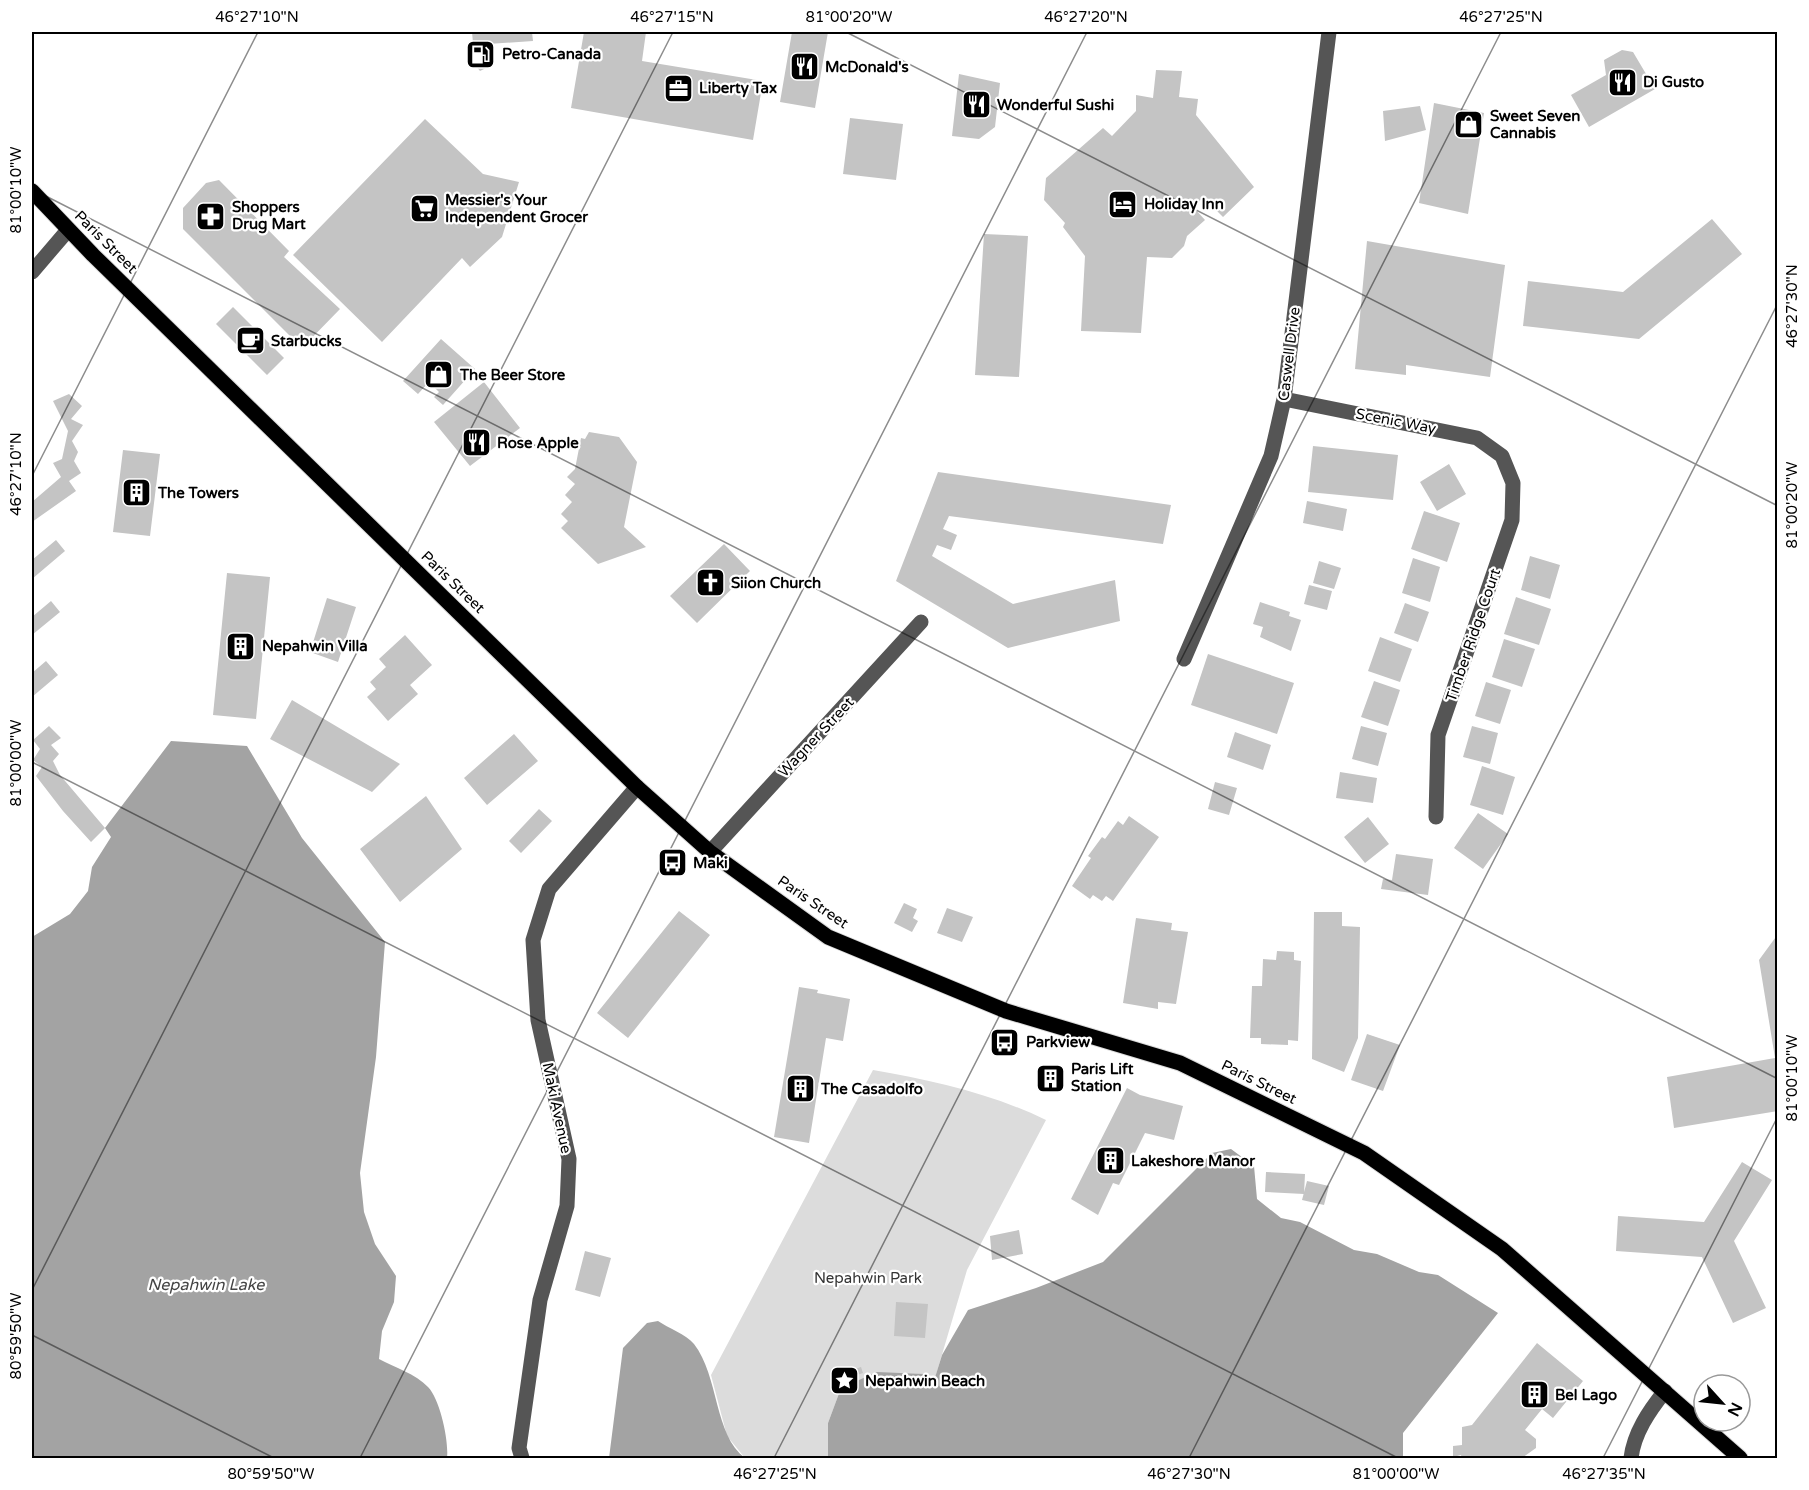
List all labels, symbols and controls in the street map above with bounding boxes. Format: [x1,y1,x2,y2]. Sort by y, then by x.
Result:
text: 46°27'10"N [215,8,299,26]
text: 46°27'15"N [630,8,714,26]
text: 81°00'20"W [806,8,892,26]
text: 46°27'20"N [1044,8,1128,26]
text: 46°27'25"N [1459,8,1543,26]
fuel station icon: Petro-Canada [465,38,497,70]
place label: Petro-Canada [502,45,601,63]
restaurant icon: McDonald's [788,51,820,83]
place label: McDonald's [825,58,909,76]
restaurant icon: Di Gusto [1606,66,1638,98]
office icon: Liberty Tax [662,72,694,104]
place label: Di Gusto [1643,73,1704,91]
place label: Liberty Tax [699,79,777,98]
restaurant icon: Wonderful Sushi [960,89,992,121]
place label: Wonderful Sushi [997,96,1114,114]
place label: Sweet Seven Cannabis [1490,107,1580,142]
shop icon: Sweet Seven Cannabis [1453,109,1485,141]
text: 81°00'10"W [7,147,25,233]
hotel icon: Holiday Inn [1107,188,1139,220]
place label: Messier's Your Independent Grocer [445,191,588,227]
supermarket icon: Messier's Your Independent Grocer [408,193,440,225]
place label: Holiday Inn [1144,195,1224,214]
place label: Shoppers Drug Mart [232,198,306,234]
pharmacy icon: Shoppers Drug Mart [195,200,227,232]
street label: Paris Street [71,207,141,277]
text: 46°27'30"N [1783,264,1801,348]
street label: Caswell Drive [1274,306,1304,402]
cafe icon: Starbucks [234,325,266,357]
place label: Starbucks [271,332,342,350]
shop icon: The Beer Store [423,359,455,391]
place label: The Beer Store [459,366,566,384]
street label: Scenic Way [1354,404,1438,438]
restaurant icon: Rose Apple [460,427,492,459]
text: 46°27'10"N [7,432,25,516]
place label: Rose Apple [497,434,579,453]
text: 81°00'20"W [1783,462,1801,548]
building icon: The Towers [121,477,153,509]
place label: The Towers [157,484,239,502]
street label: Paris Street [417,547,489,617]
street label: Timber Ridge Court [1442,566,1504,704]
church icon: Siion Church [694,567,726,599]
place label: Siion Church [731,574,821,592]
building icon: Nepahwin Villa [225,630,257,662]
place label: Nepahwin Villa [262,637,368,656]
street label: Wagner Street [774,693,858,781]
text: 81°00'00"W [7,720,25,806]
bus stop icon: Maki [656,847,688,879]
place label: Maki [693,854,728,872]
street label: Paris Street [774,872,852,932]
bus stop icon: Parkview [989,1026,1021,1058]
place label: Parkview [1026,1033,1090,1051]
text: 81°00'10"W [1783,1035,1801,1121]
street label: Paris Street [1218,1056,1300,1108]
place label: Paris Lift Station [1071,1060,1134,1095]
street label: Maki Avenue [539,1061,575,1155]
building icon: Paris Lift Station [1034,1062,1066,1094]
building icon: The Casadolfo [784,1073,816,1105]
place label: The Casadolfo [820,1080,923,1098]
building icon: Lakeshore Manor [1094,1145,1126,1177]
place label: Lakeshore Manor [1131,1152,1255,1170]
park label: Nepahwin Park [814,1269,922,1287]
water label: Nepahwin Lake [148,1275,265,1295]
text: 80°59'50"W [7,1293,25,1379]
place icon: Nepahwin Beach [828,1365,860,1397]
place label: Nepahwin Beach [865,1372,985,1391]
north arrow [1692,1373,1752,1433]
building icon: Bel Lago [1518,1379,1550,1411]
place label: Bel Lago [1555,1386,1617,1405]
text: N [1723,1399,1746,1420]
text: 80°59'50"W [228,1465,314,1483]
text: 46°27'25"N [733,1465,817,1483]
text: 46°27'30"N [1147,1465,1231,1483]
text: 81°00'00"W [1353,1465,1439,1483]
text: 46°27'35"N [1562,1465,1646,1483]

